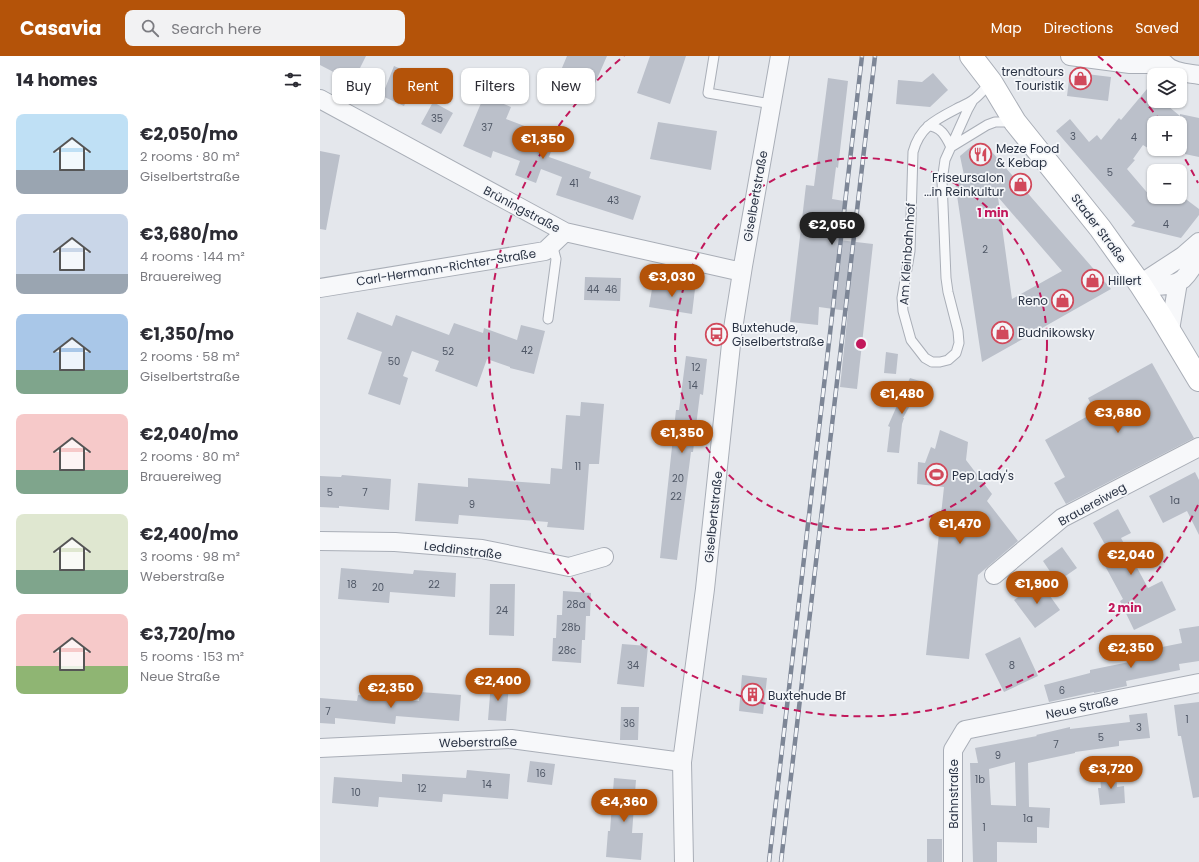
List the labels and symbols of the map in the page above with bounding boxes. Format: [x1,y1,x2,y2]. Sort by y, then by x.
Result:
place label: trendtours Touristik [1001,63,1065,94]
shop icon: trendtours Touristik [1067,65,1093,91]
house number: 35 [431,111,443,126]
house number: 37 [481,120,493,135]
pin: €1,350 [510,126,576,160]
house number: 3 [1070,129,1076,144]
house number: 4 [1131,130,1137,145]
place label: Meze Food & Kebap [996,140,1059,171]
restaurant icon: Meze Food & Kebap [967,142,993,168]
street label: Giselbertstraße [739,149,771,243]
house number: 5 [1107,165,1113,180]
place label: Friseursalon ...in Reinkultur [924,169,1005,200]
shop icon: Friseursalon ...in Reinkultur [1007,171,1033,197]
house number: 41 [569,176,579,191]
street label: Brüningstraße [481,182,563,236]
street label: Stader Straße [1067,190,1131,266]
house number: 43 [607,193,619,208]
street label: Am Kleinbahnhof [895,202,919,306]
text: 1 min [977,204,1009,221]
pin: €2,050 [799,212,865,246]
house number: 4 [1163,217,1169,232]
house number: 2 [982,242,988,257]
street label: Carl-Hermann-Richter-Straße [355,244,537,290]
pin: €3,030 [639,264,705,298]
shop icon: Hillert [1080,267,1106,293]
place label: Hillert [1108,272,1141,289]
house number: 44 [587,282,599,297]
house number: 46 [605,282,617,297]
shop icon: Reno [1050,287,1076,313]
place label: Reno [1018,292,1048,309]
place label: Buxtehude, Giselbertstraße [732,319,824,350]
shop icon: Budnikowsky [989,319,1015,345]
bus stop icon: Buxtehude, Giselbertstraße [704,321,730,347]
place label: Budnikowsky [1018,324,1095,341]
centre of rings [854,337,868,351]
house number: 42 [521,343,533,358]
house number: 52 [442,344,454,359]
house number: 50 [388,354,400,369]
house number: 12 [692,360,701,375]
house number: 14 [688,378,698,393]
pin: €1,480 [869,381,935,415]
pin: €3,680 [1085,400,1151,434]
pin: €1,350 [649,420,715,454]
house number: 11 [575,459,581,474]
sports icon: Pep Lady's [923,462,949,488]
place label: Pep Lady's [952,467,1014,484]
street label: Giselbertstraße [700,470,726,564]
house number: 20 [672,471,684,486]
street label: Brauereiweg [1055,478,1129,530]
house number: 5 [327,485,333,500]
house number: 7 [362,485,368,500]
house number: 22 [670,489,682,504]
house number: 1a [1170,493,1180,508]
house number: 9 [469,497,475,512]
pin: €1,470 [927,511,993,545]
street label: Leddinstraße [423,537,503,563]
pin: €2,040 [1098,542,1164,576]
pin: €1,900 [1004,571,1070,605]
house number: 18 [347,577,357,592]
house number: 22 [428,577,440,592]
house number: 20 [372,580,384,595]
house number: 28a [567,597,585,612]
text: 2 min [1108,599,1142,616]
house number: 24 [496,603,508,618]
house number: 28b [562,620,581,635]
pin: €2,350 [1098,635,1164,669]
house number: 28c [558,643,576,658]
house number: 34 [627,658,639,673]
house number: 8 [1009,658,1015,673]
pin: €2,400 [465,668,531,702]
pin: €2,350 [358,675,424,709]
building icon: Buxtehude Bf [740,682,766,708]
house number: 6 [1059,683,1065,698]
place label: Buxtehude Bf [768,687,846,704]
street label: Neue Straße [1044,691,1120,723]
house number: 7 [325,704,331,719]
house number: 1 [1185,712,1189,727]
house number: 36 [623,716,635,731]
house number: 3 [1136,720,1142,735]
house number: 5 [1098,730,1104,745]
street label: Weberstraße [439,733,517,751]
house number: 7 [1053,737,1059,752]
house number: 9 [995,748,1001,763]
pin: €3,720 [1078,756,1144,790]
street label: Bahnstraße [945,759,962,829]
house number: 16 [536,766,546,781]
house number: 1b [975,772,985,787]
house number: 14 [482,777,492,792]
house number: 12 [418,781,427,796]
house number: 10 [351,785,361,800]
pin: €4,360 [591,789,657,823]
house number: 1a [1023,811,1033,826]
house number: 1 [982,820,986,835]

